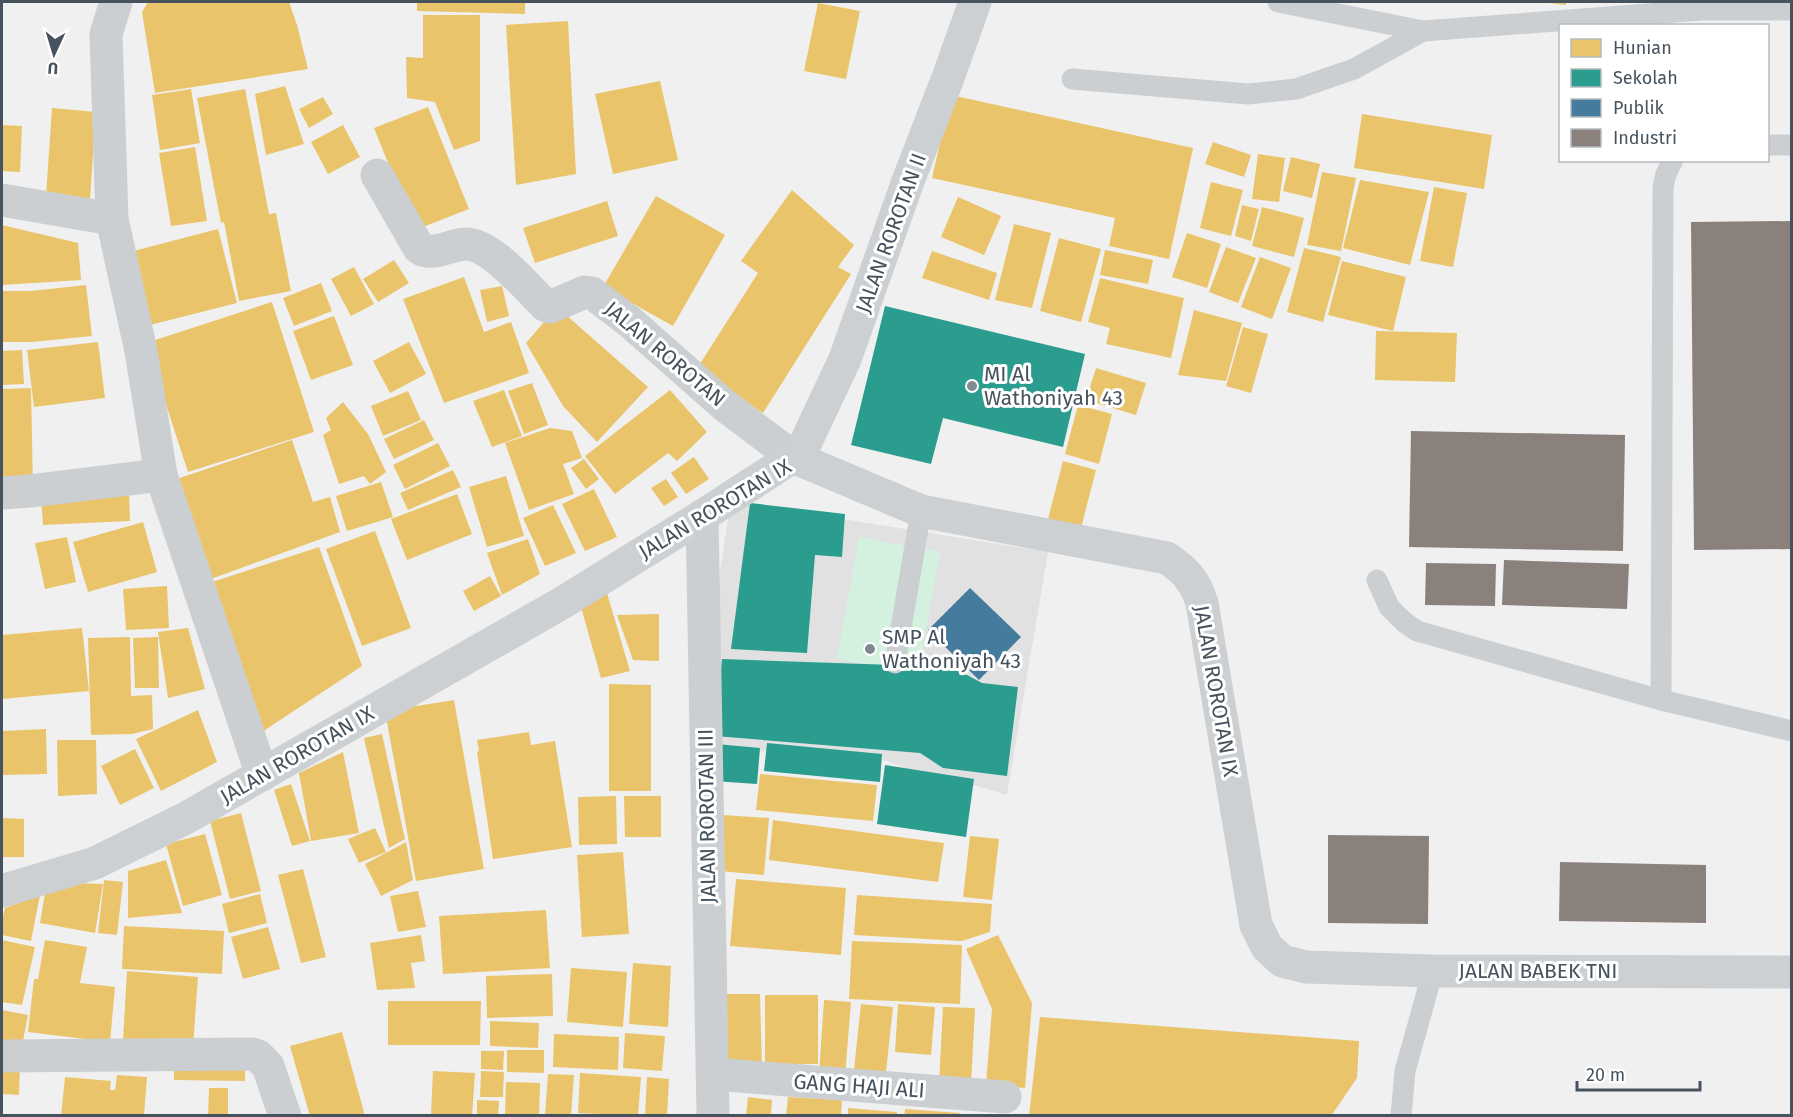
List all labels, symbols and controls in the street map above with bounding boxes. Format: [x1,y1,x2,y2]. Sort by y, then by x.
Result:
north arrow [24,24,84,84]
legend [1559,24,1769,162]
text: Hunian [1613,37,1672,59]
text: U [47,59,59,78]
text: Sekolah [1613,67,1678,89]
text: Publik [1613,97,1664,119]
text: Industri [1613,127,1677,149]
street label: JALAN ROROTAN II [850,149,932,317]
street label: JALAN ROROTAN [599,296,731,412]
place label: MI Al Wathoniyah 43 [984,361,1123,411]
marker: MI Al Wathoniyah 43 [965,379,979,393]
street label: JALAN ROROTAN IX [634,453,797,565]
street label: JALAN ROROTAN IX [1188,603,1244,779]
place label: SMP Al Wathoniyah 43 [882,624,1021,674]
marker: SMP Al Wathoniyah 43 [863,642,877,656]
street label: JALAN ROROTAN IX [215,700,379,810]
street label: JALAN ROROTAN III [692,729,722,903]
street label: JALAN BABEK TNI [1459,958,1617,984]
scale bar [1577,1054,1700,1092]
text: 20 m [1586,1064,1625,1086]
street label: GANG HAJI ALI [792,1068,926,1104]

